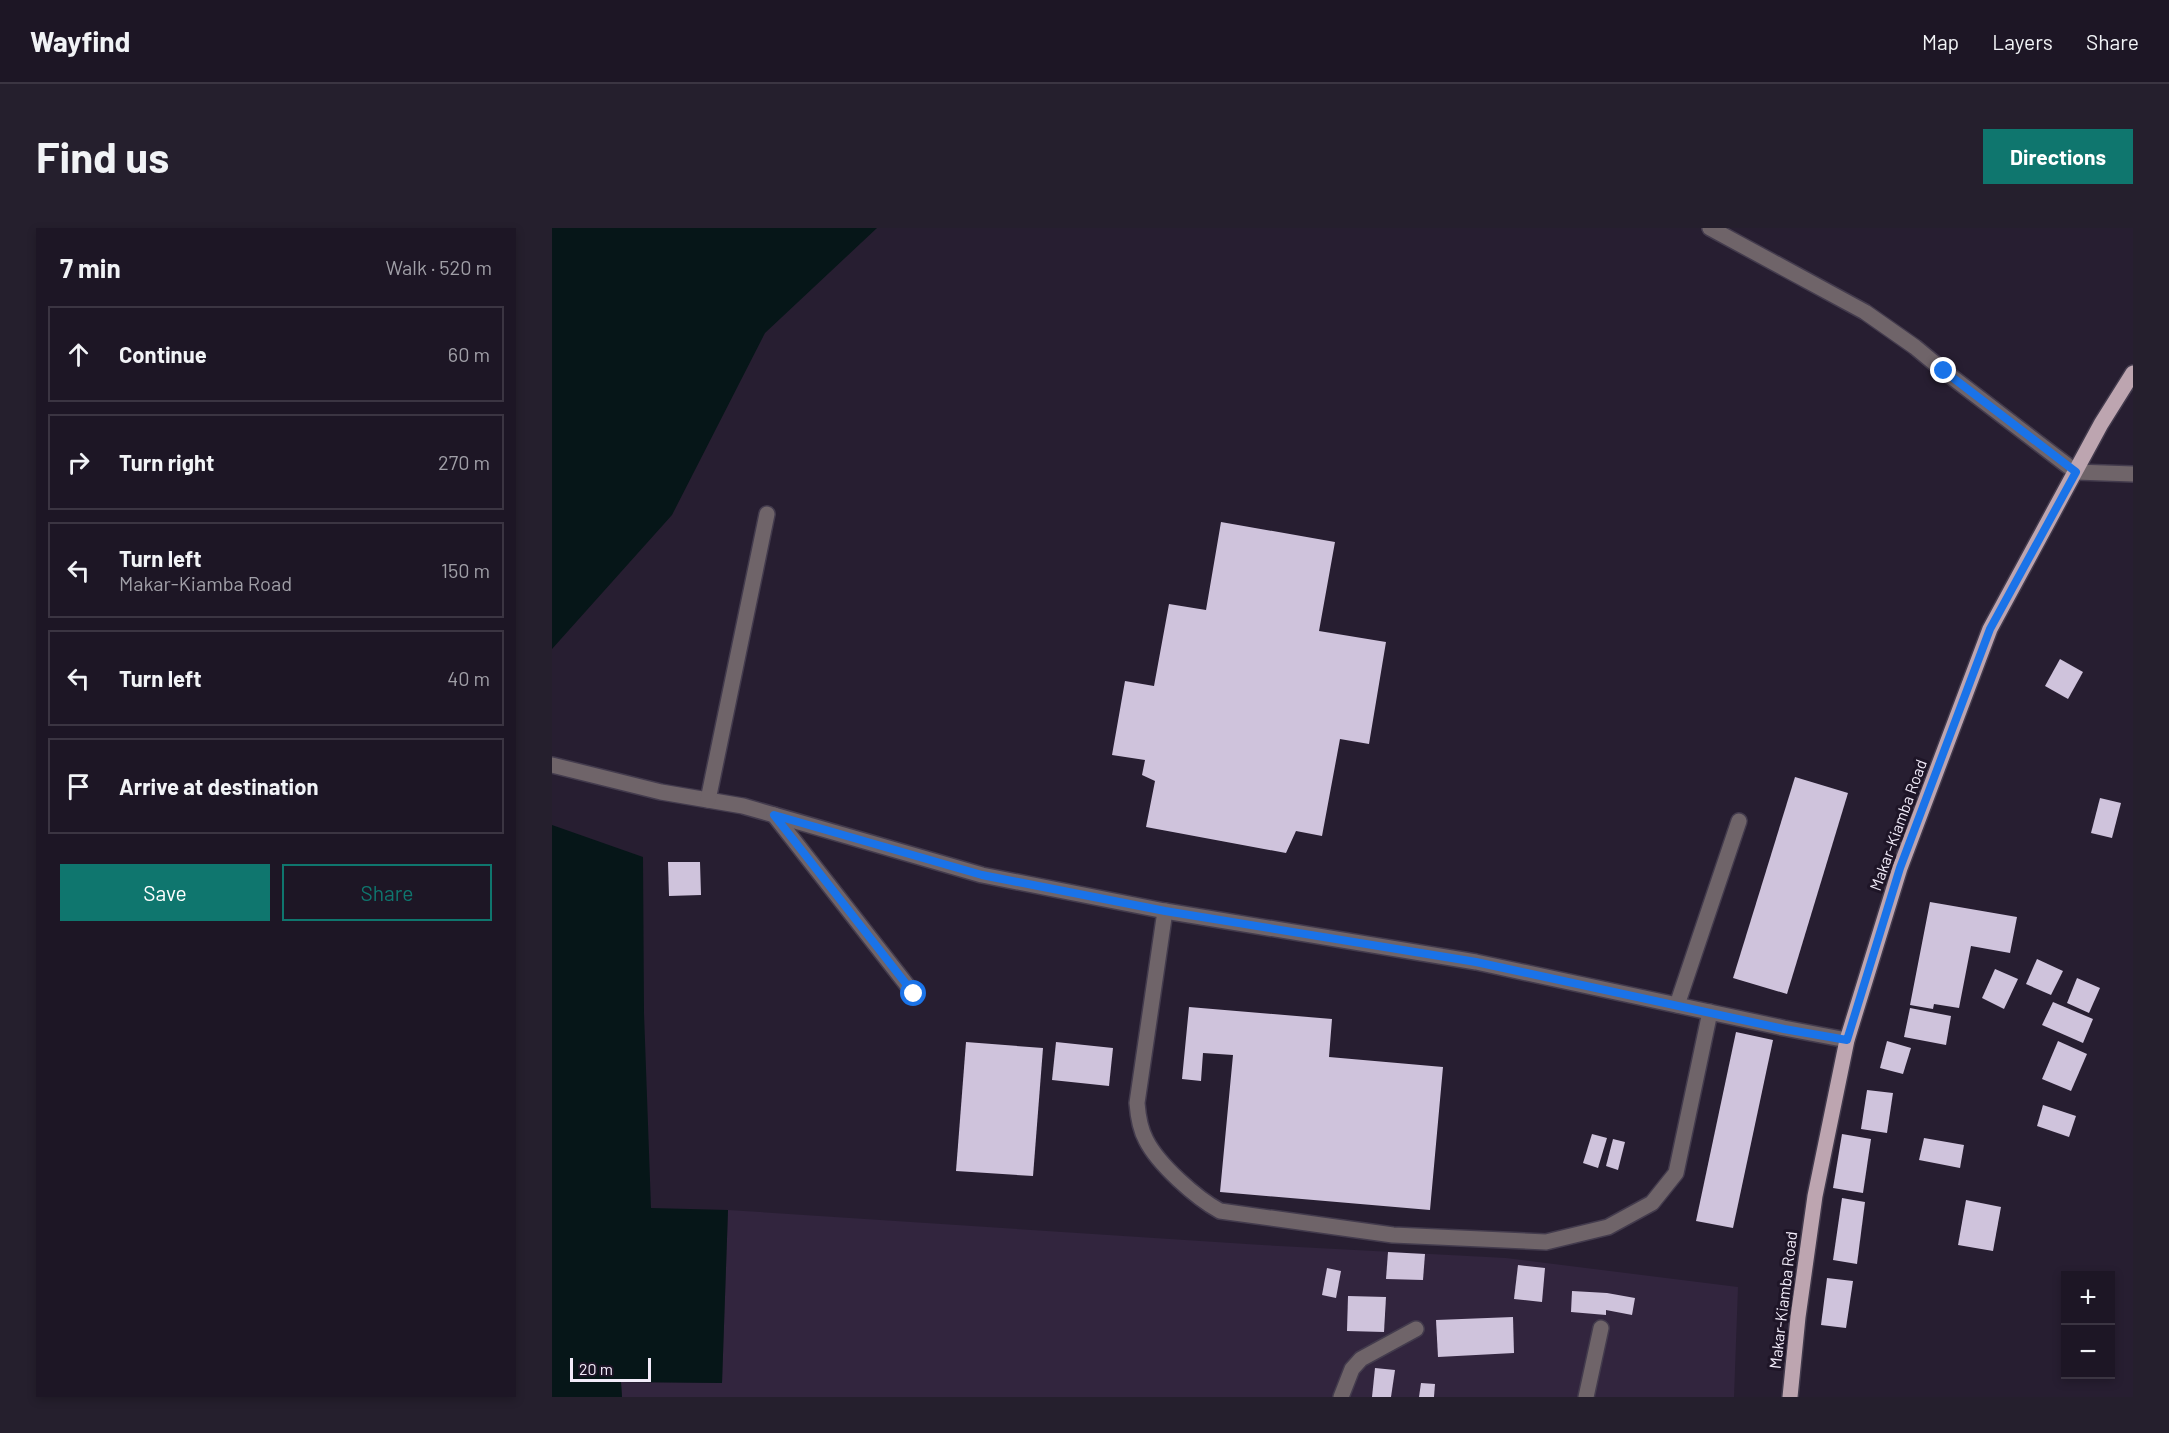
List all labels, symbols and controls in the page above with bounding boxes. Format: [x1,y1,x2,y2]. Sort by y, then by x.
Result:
text: Wayfind [30,24,130,58]
text: Map [1922,29,1959,54]
text: Layers [1992,29,2053,54]
text: Share [2086,29,2139,54]
button: Directions [1983,129,2133,184]
text: Find us [36,131,169,181]
text: 7 min [60,252,121,283]
text: Walk · 520 m [386,255,492,279]
icon: ahead [62,338,95,371]
text: Continue [119,341,207,367]
text: 60 m [448,342,490,366]
route end [1930,357,1956,383]
icon: right [62,446,95,479]
text: Turn right [119,449,214,475]
text: 270 m [438,450,490,474]
text: Turn left [119,545,202,571]
icon: left [62,554,95,587]
text: 150 m [441,558,490,582]
text: Makar-Kiamba Road [119,571,292,595]
icon: left [62,662,95,695]
text: Turn left [119,665,202,691]
text: 40 m [447,666,490,690]
street label: Makar-Kiamba Road [1865,757,1930,893]
icon: arrive [62,770,95,803]
text: Arrive at destination [119,773,318,799]
button: Save [60,864,270,921]
button: Share [282,864,492,921]
route start [900,980,926,1006]
street label: Makar-Kiamba Road [1765,1230,1800,1370]
map controls [2061,1271,2115,1379]
button: + [2061,1271,2115,1325]
button: − [2061,1325,2115,1379]
scale bar [570,1355,651,1382]
text: 20 m [579,1359,613,1378]

